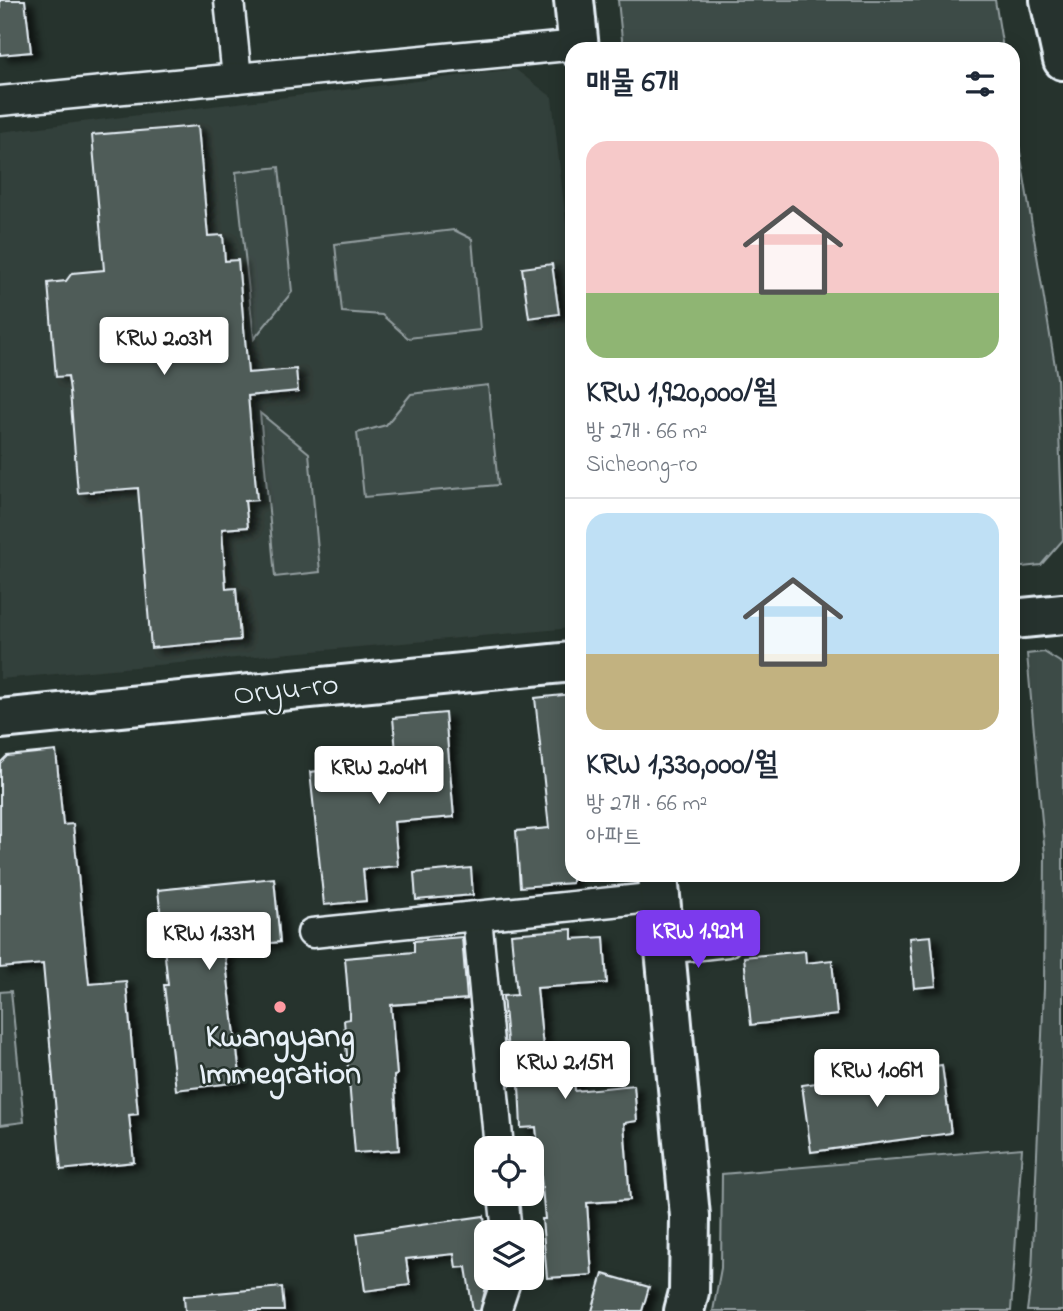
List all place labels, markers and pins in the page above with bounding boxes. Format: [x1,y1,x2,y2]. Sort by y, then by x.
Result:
pin: KRW 2.03M [84,318,244,377]
pin: KRW 2.04M [299,746,459,806]
pin: KRW 1.92M [618,911,778,970]
pin: KRW 1.33M [129,912,289,972]
marker: Kwangyang Immegration [272,999,288,1015]
place label: Kwangyang Immegration [199,1015,361,1100]
pin: KRW 2.15M [485,1042,645,1101]
pin: KRW 1.06M [797,1050,957,1109]

